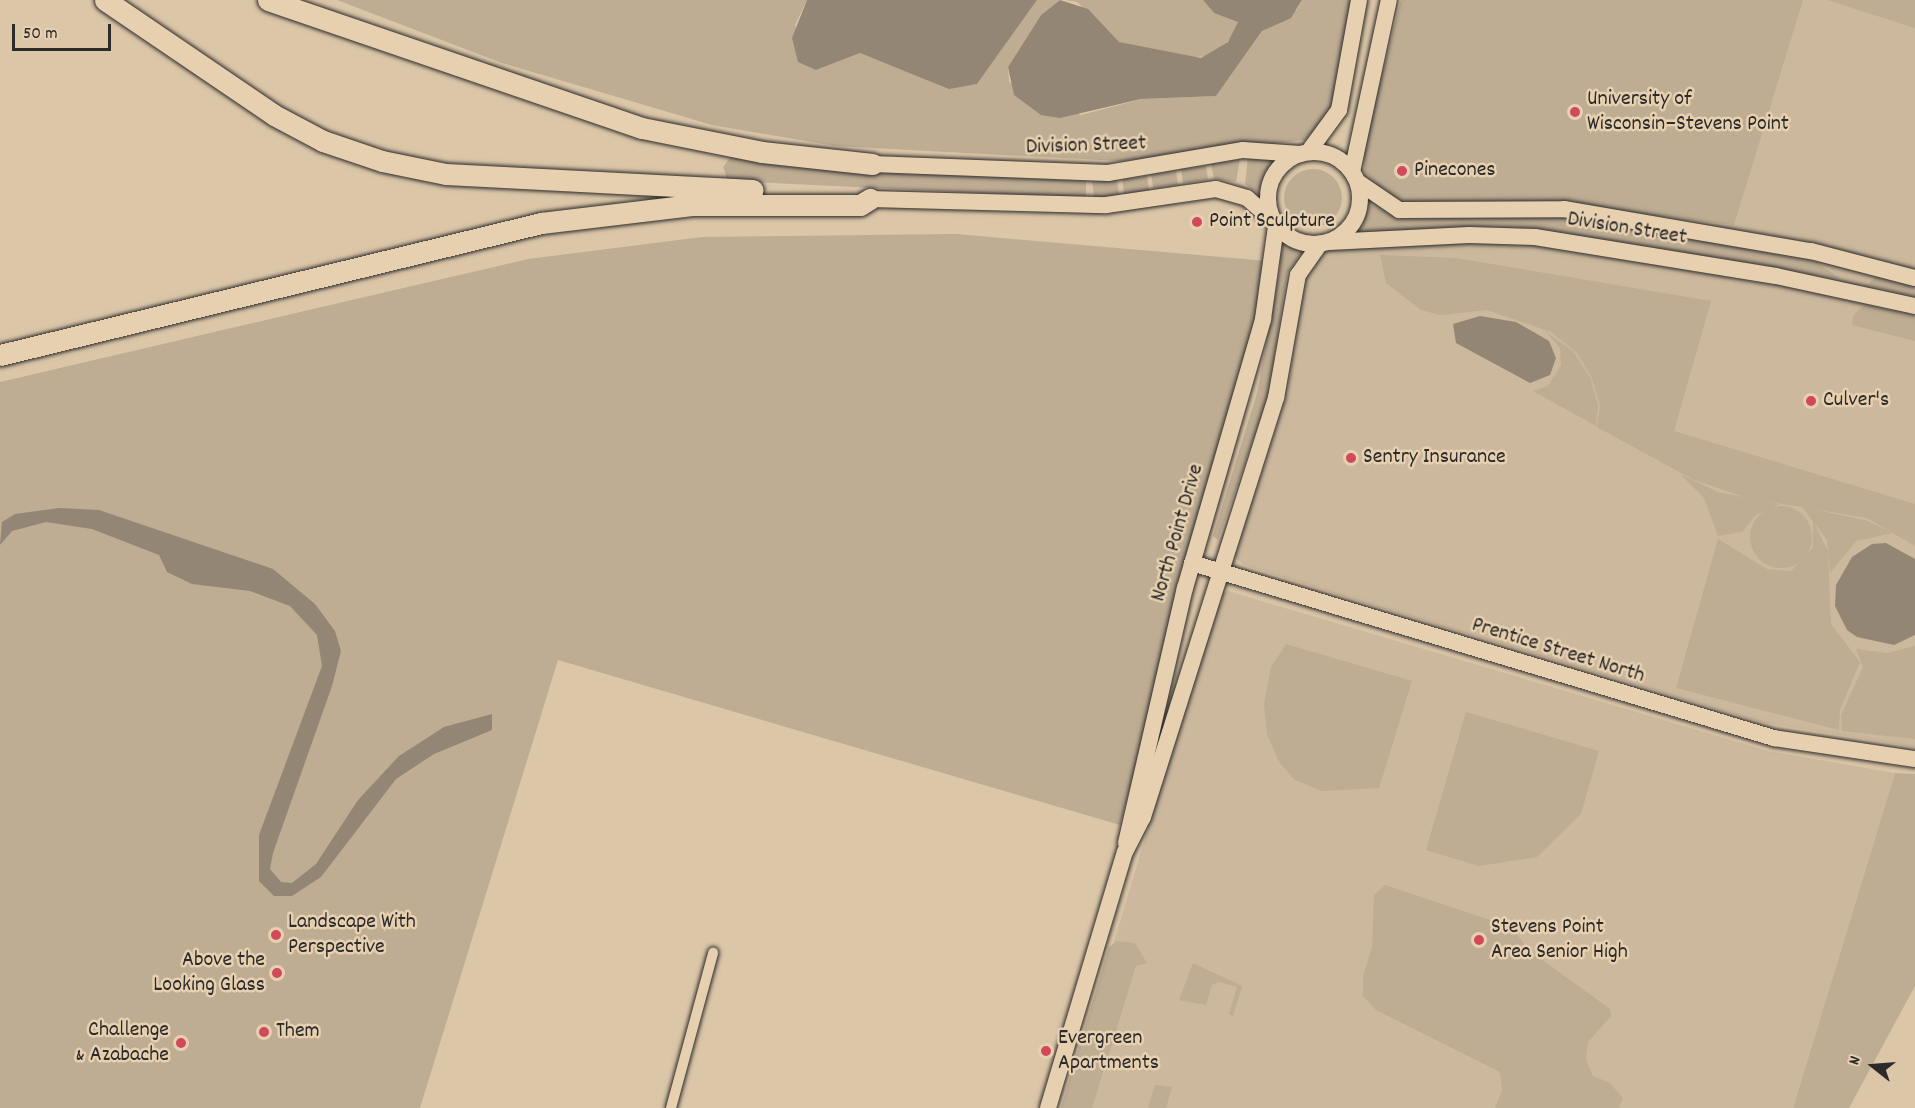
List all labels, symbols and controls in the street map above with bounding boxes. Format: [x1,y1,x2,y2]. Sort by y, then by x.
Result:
scale bar [15,12,114,50]
text: 50 m [23,22,58,47]
place label: University of Wisconsin–Stevens Point [1587,86,1789,138]
marker: University of Wisconsin–Stevens Point [1568,105,1582,119]
street label: Division Street [1025,131,1147,161]
place label: Pinecones [1414,158,1496,184]
marker: Pinecones [1395,164,1409,178]
street label: Division Street [1566,207,1688,251]
place label: Point Sculpture [1209,209,1335,235]
marker: Point Sculpture [1190,215,1204,229]
place label: Culver's [1823,388,1889,414]
marker: Culver's [1804,394,1818,408]
place label: Sentry Insurance [1363,445,1506,471]
marker: Sentry Insurance [1344,451,1358,465]
street label: North Point Drive [1146,461,1210,605]
street label: Prentice Street North [1468,612,1648,690]
place label: Landscape With Perspective [288,909,416,960]
place label: Stevens Point Area Senior High [1491,914,1628,966]
marker: Landscape With Perspective [269,928,283,942]
marker: Stevens Point Area Senior High [1472,933,1486,947]
place label: Above the Looking Glass [153,947,265,998]
marker: Above the Looking Glass [270,966,284,980]
place label: Challenge & Azabache [75,1017,169,1068]
place label: Them [276,1019,320,1045]
marker: Them [257,1025,271,1039]
place label: Evergreen Apartments [1058,1025,1159,1076]
marker: Challenge & Azabache [174,1036,188,1050]
north arrow [1843,1036,1903,1096]
marker: Evergreen Apartments [1039,1044,1053,1058]
text: N [1843,1053,1867,1068]

